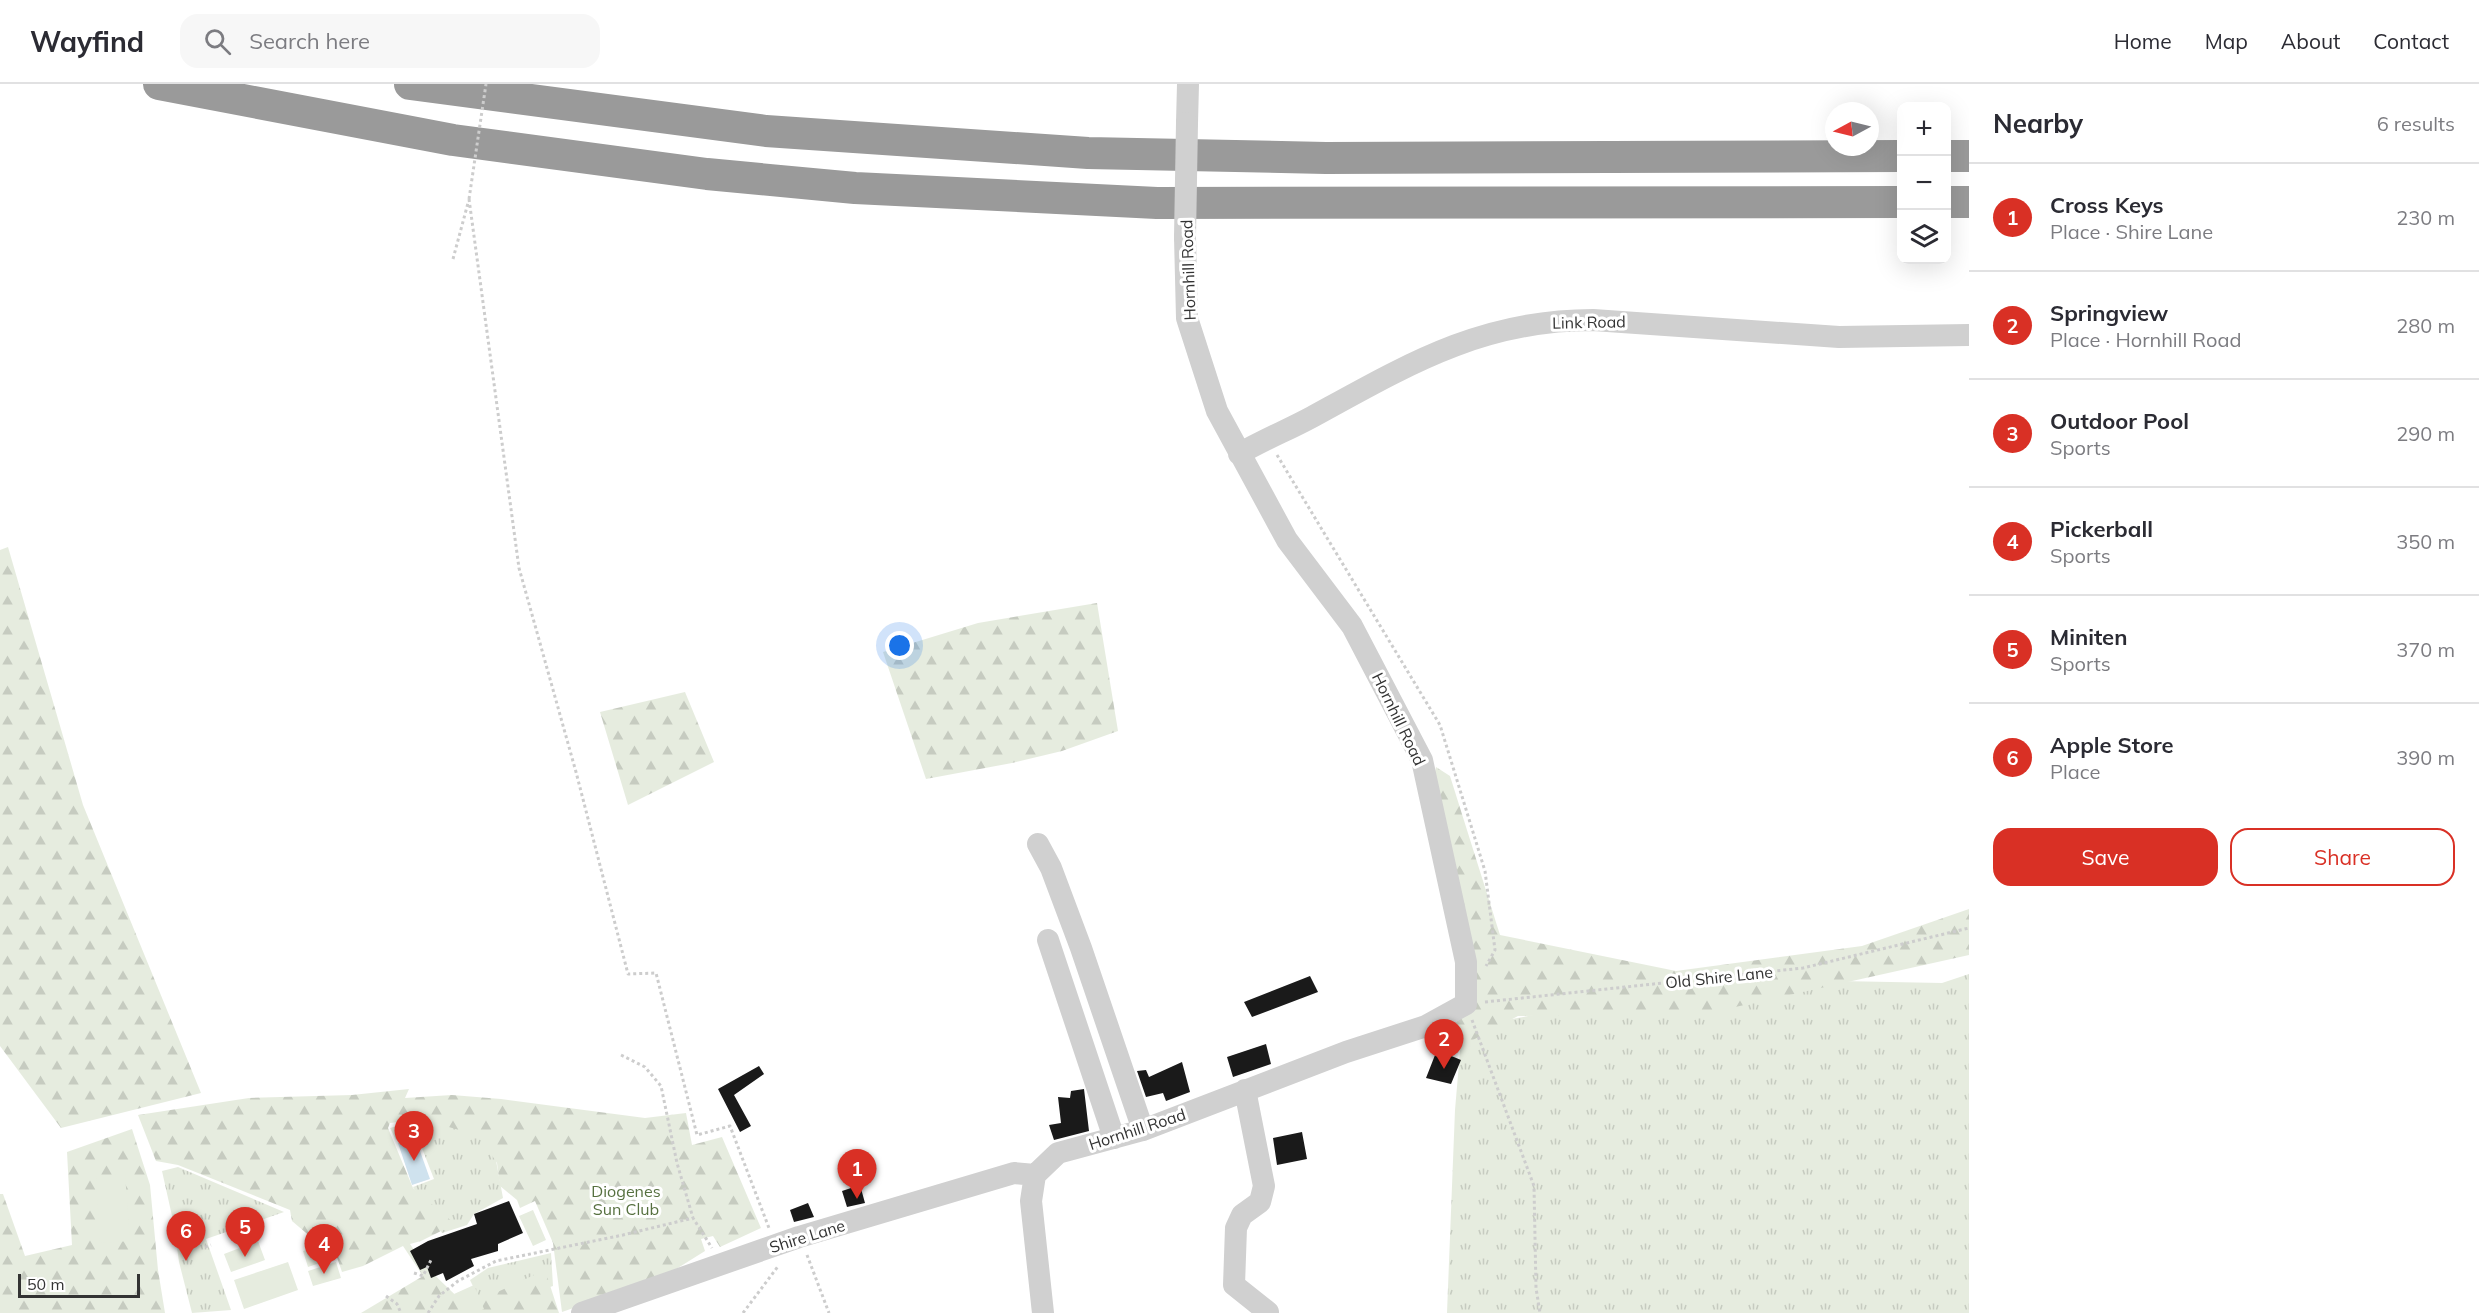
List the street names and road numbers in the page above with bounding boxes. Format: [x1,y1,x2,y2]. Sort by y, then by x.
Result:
street label: Hornhill Road [1176,219,1200,321]
street label: Link Road [1552,311,1626,333]
street label: Hornhill Road [1368,669,1430,769]
street label: Old Shire Lane [1664,961,1774,993]
street label: Hornhill Road [1086,1104,1188,1154]
street label: Shire Lane [767,1215,847,1257]

